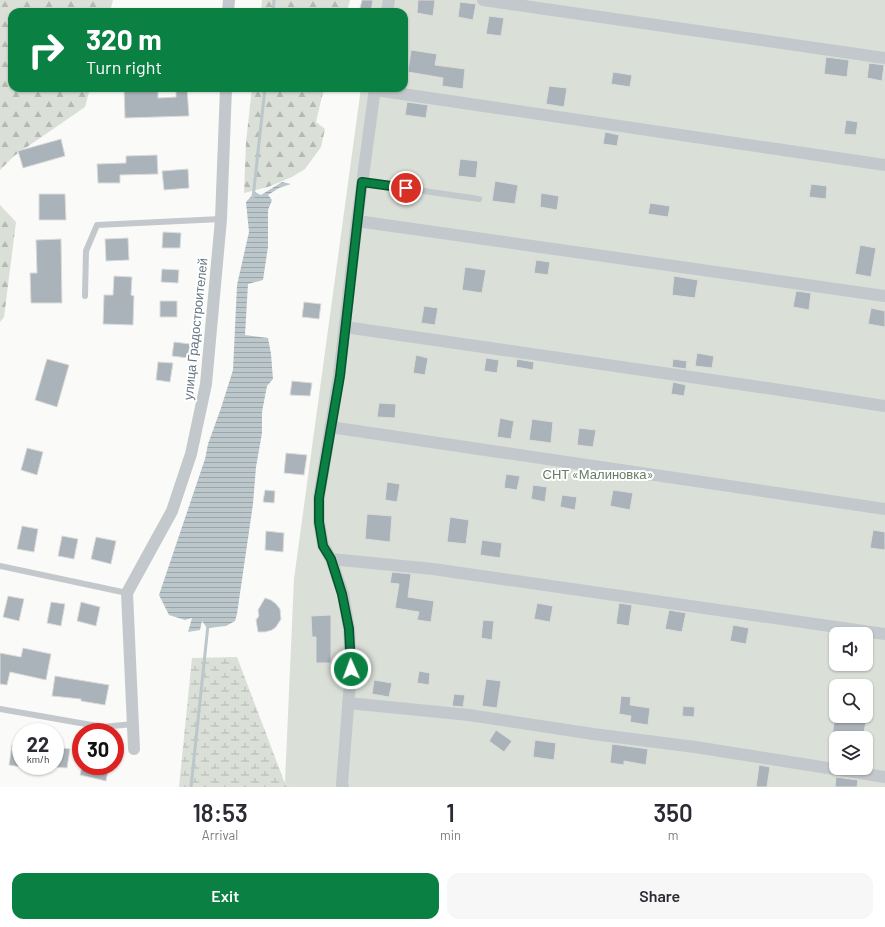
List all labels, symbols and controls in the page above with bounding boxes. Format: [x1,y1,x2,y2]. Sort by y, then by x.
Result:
text: 320 m [86,22,162,56]
icon: right [20,24,72,76]
text: Turn right [86,56,162,78]
pin [389,171,423,205]
icon: arrive [395,177,417,199]
street label: улица Градостроителей [180,257,210,401]
park label: СНТ «Малиновка» [543,466,653,482]
map controls [829,627,873,775]
button: sound [829,627,873,671]
position arrow [330,648,372,690]
button: search [829,679,873,723]
speed limit sign: 30 [72,723,124,775]
button: layers [829,731,873,775]
text: 22 [27,732,49,756]
text: km/h [27,753,49,765]
text: 18:53 [192,798,248,827]
text: 1 [446,798,455,827]
text: 350 [654,798,693,827]
text: Arrival [202,827,238,843]
text: min [440,827,461,843]
text: m [668,827,678,843]
button: Exit [12,873,439,919]
button: Share [447,873,873,919]

